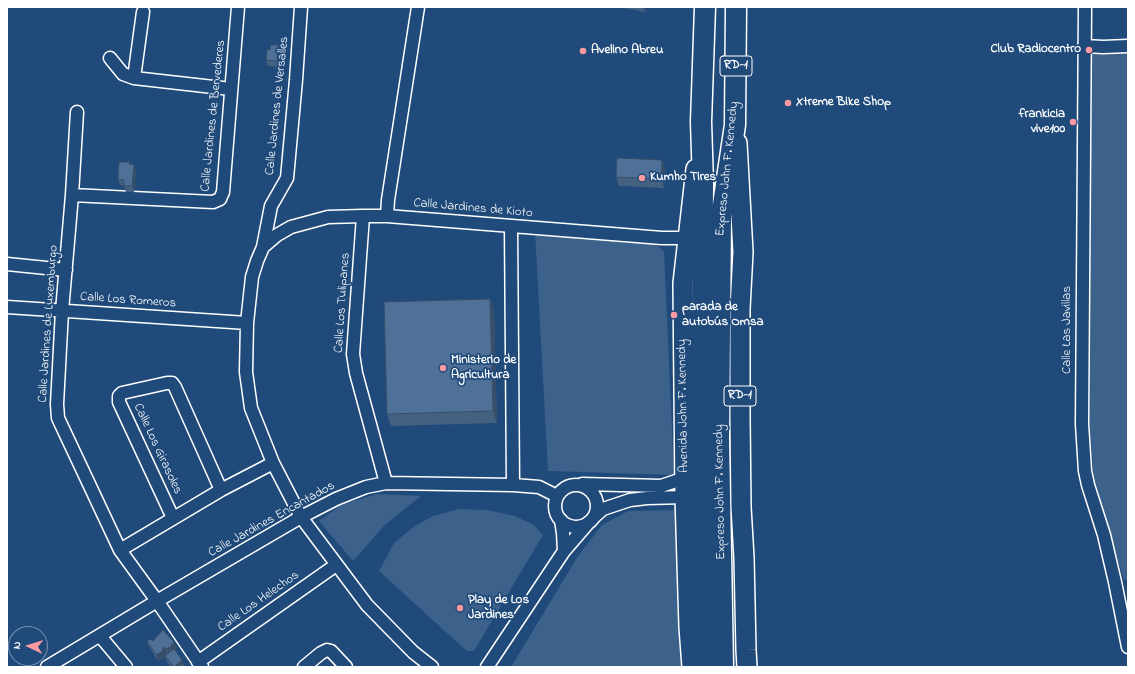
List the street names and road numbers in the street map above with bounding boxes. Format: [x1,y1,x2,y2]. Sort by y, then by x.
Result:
street label: Calle Jardines de Versalles [263,36,293,176]
street label: Calle Jardines de Bervederes [198,39,230,193]
road number: RD-1 [720,56,752,76]
street label: Expreso John F. Kennedy [713,101,743,237]
street label: Calle Jardines de Kioto [413,196,533,222]
street label: Calle Jardines de Luxemburgo [36,245,62,403]
street label: Calle Los Tulipanes [332,252,354,354]
street label: Calle Las Javillas [1060,286,1076,374]
street label: Calle Los Romeros [79,290,177,312]
street label: Avenida John F. Kennedy [675,339,693,473]
road number: RD-1 [724,386,756,406]
street label: Calle Los Girasoles [129,401,185,497]
street label: Expreso John F. Kennedy [712,424,730,560]
street label: Calle Jardines Encantados [206,479,338,561]
street label: Calle Los Helechos [215,568,303,636]

